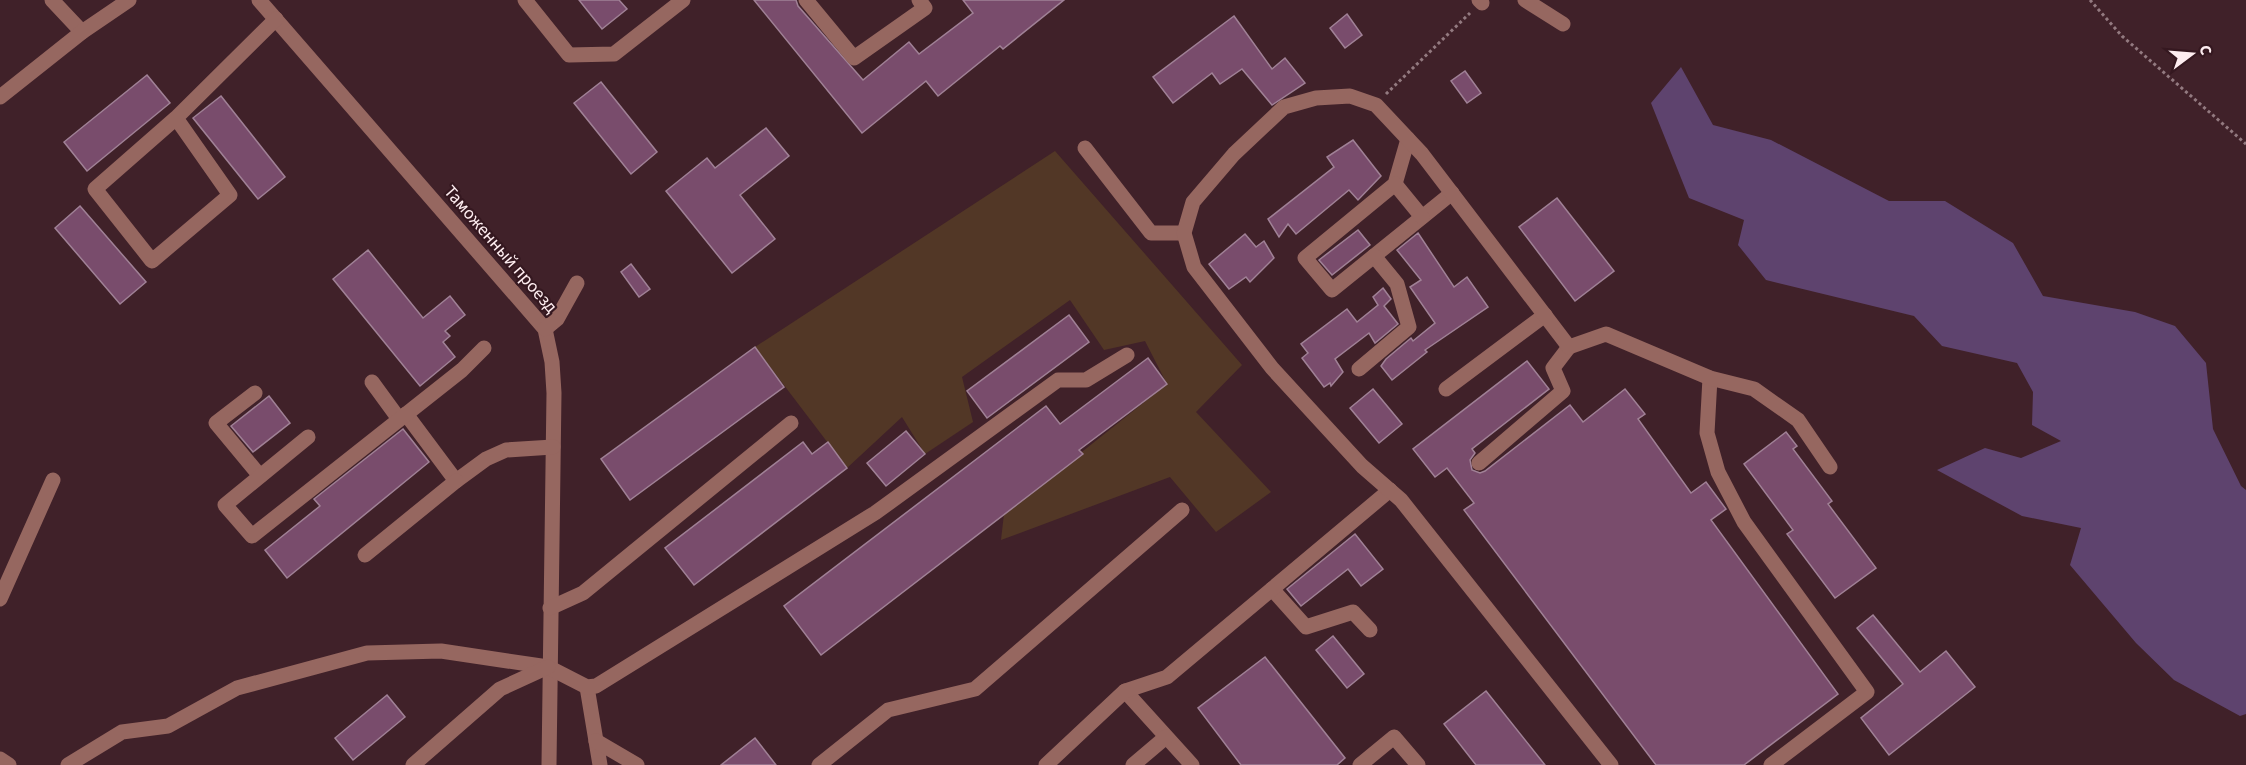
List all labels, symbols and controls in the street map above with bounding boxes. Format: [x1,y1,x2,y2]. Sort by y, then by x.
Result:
north arrow [2162,24,2222,84]
text: С [2194,43,2217,58]
street label: Таможенный проезд [438,180,564,319]

